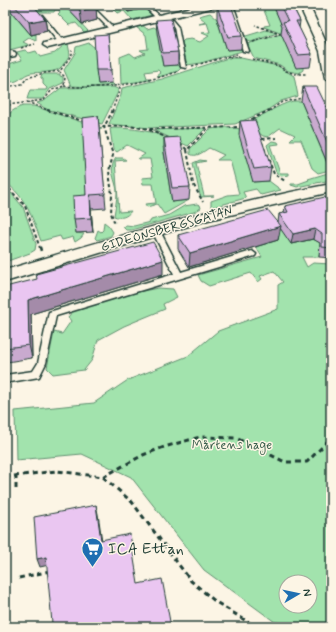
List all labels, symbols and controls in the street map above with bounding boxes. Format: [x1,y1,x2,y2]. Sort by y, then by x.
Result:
street label: GIDEONSBERGSGATAN [99,202,235,256]
park label: Mårtens hage [192,437,272,455]
supermarket icon: ICA Ettan [79,536,105,569]
place label: ICA Ettan [108,539,184,560]
north arrow [278,574,318,614]
text: N [299,588,314,597]

